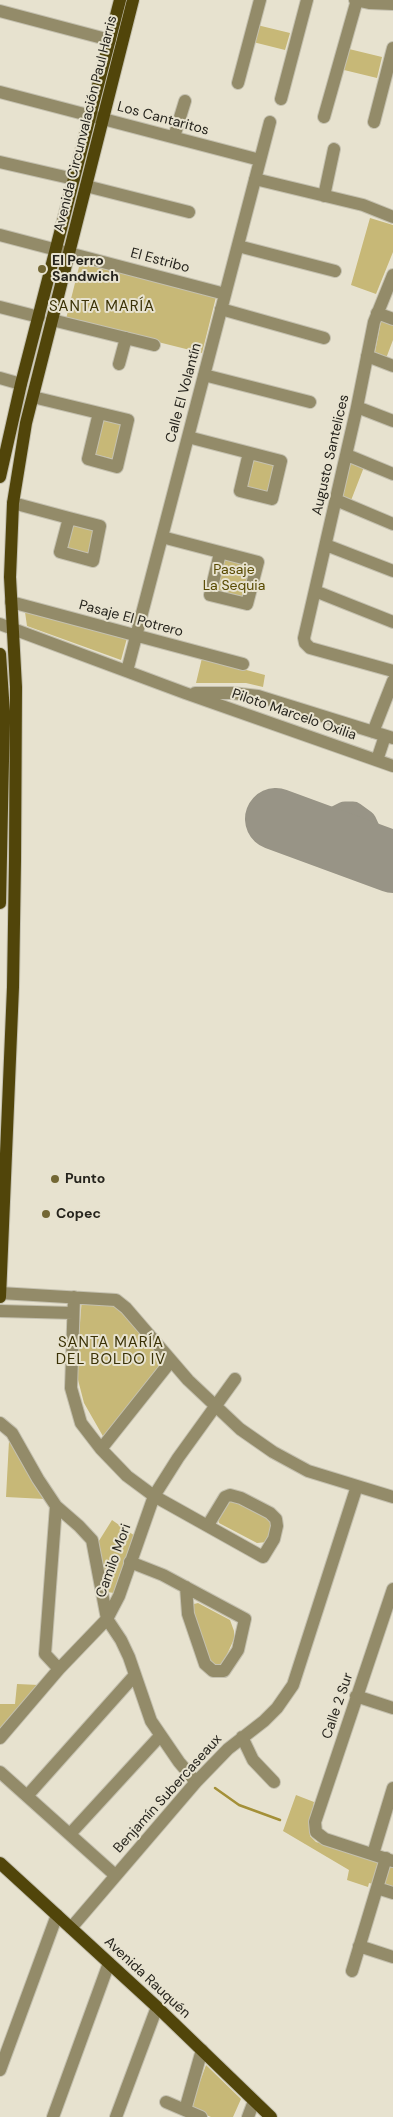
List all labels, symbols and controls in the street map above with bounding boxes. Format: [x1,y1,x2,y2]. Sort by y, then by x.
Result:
street label: Avenida Circunvalación Paul Harris [51,14,121,234]
street label: Los Cantaritos [115,99,211,139]
street label: El Estribo [129,245,191,277]
place label: El Perro Sandwich [52,253,119,286]
marker: El Perro Sandwich [36,263,48,275]
district label: SANTA MARÍA [48,298,156,316]
street label: Calle El Volantín [163,341,205,445]
street label: Augusto Santelices [309,393,353,517]
park label: Pasaje La Sequia [203,562,265,594]
street label: Pasaje El Potrero [77,597,185,641]
street label: Piloto Marcelo Oxilia [230,686,358,744]
place label: Punto [65,1171,105,1187]
marker: Punto [49,1173,61,1185]
place label: Copec [56,1206,101,1222]
marker: Copec [40,1208,52,1220]
district label: SANTA MARÍA DEL BOLDO IV [54,1334,168,1369]
street label: Camilo Mori [93,1522,135,1600]
street label: Calle 2 Sur [319,1671,357,1741]
street label: Benjamín Subercaseaux [110,1731,226,1857]
street label: Avenida Rauquén [100,1934,194,2022]

